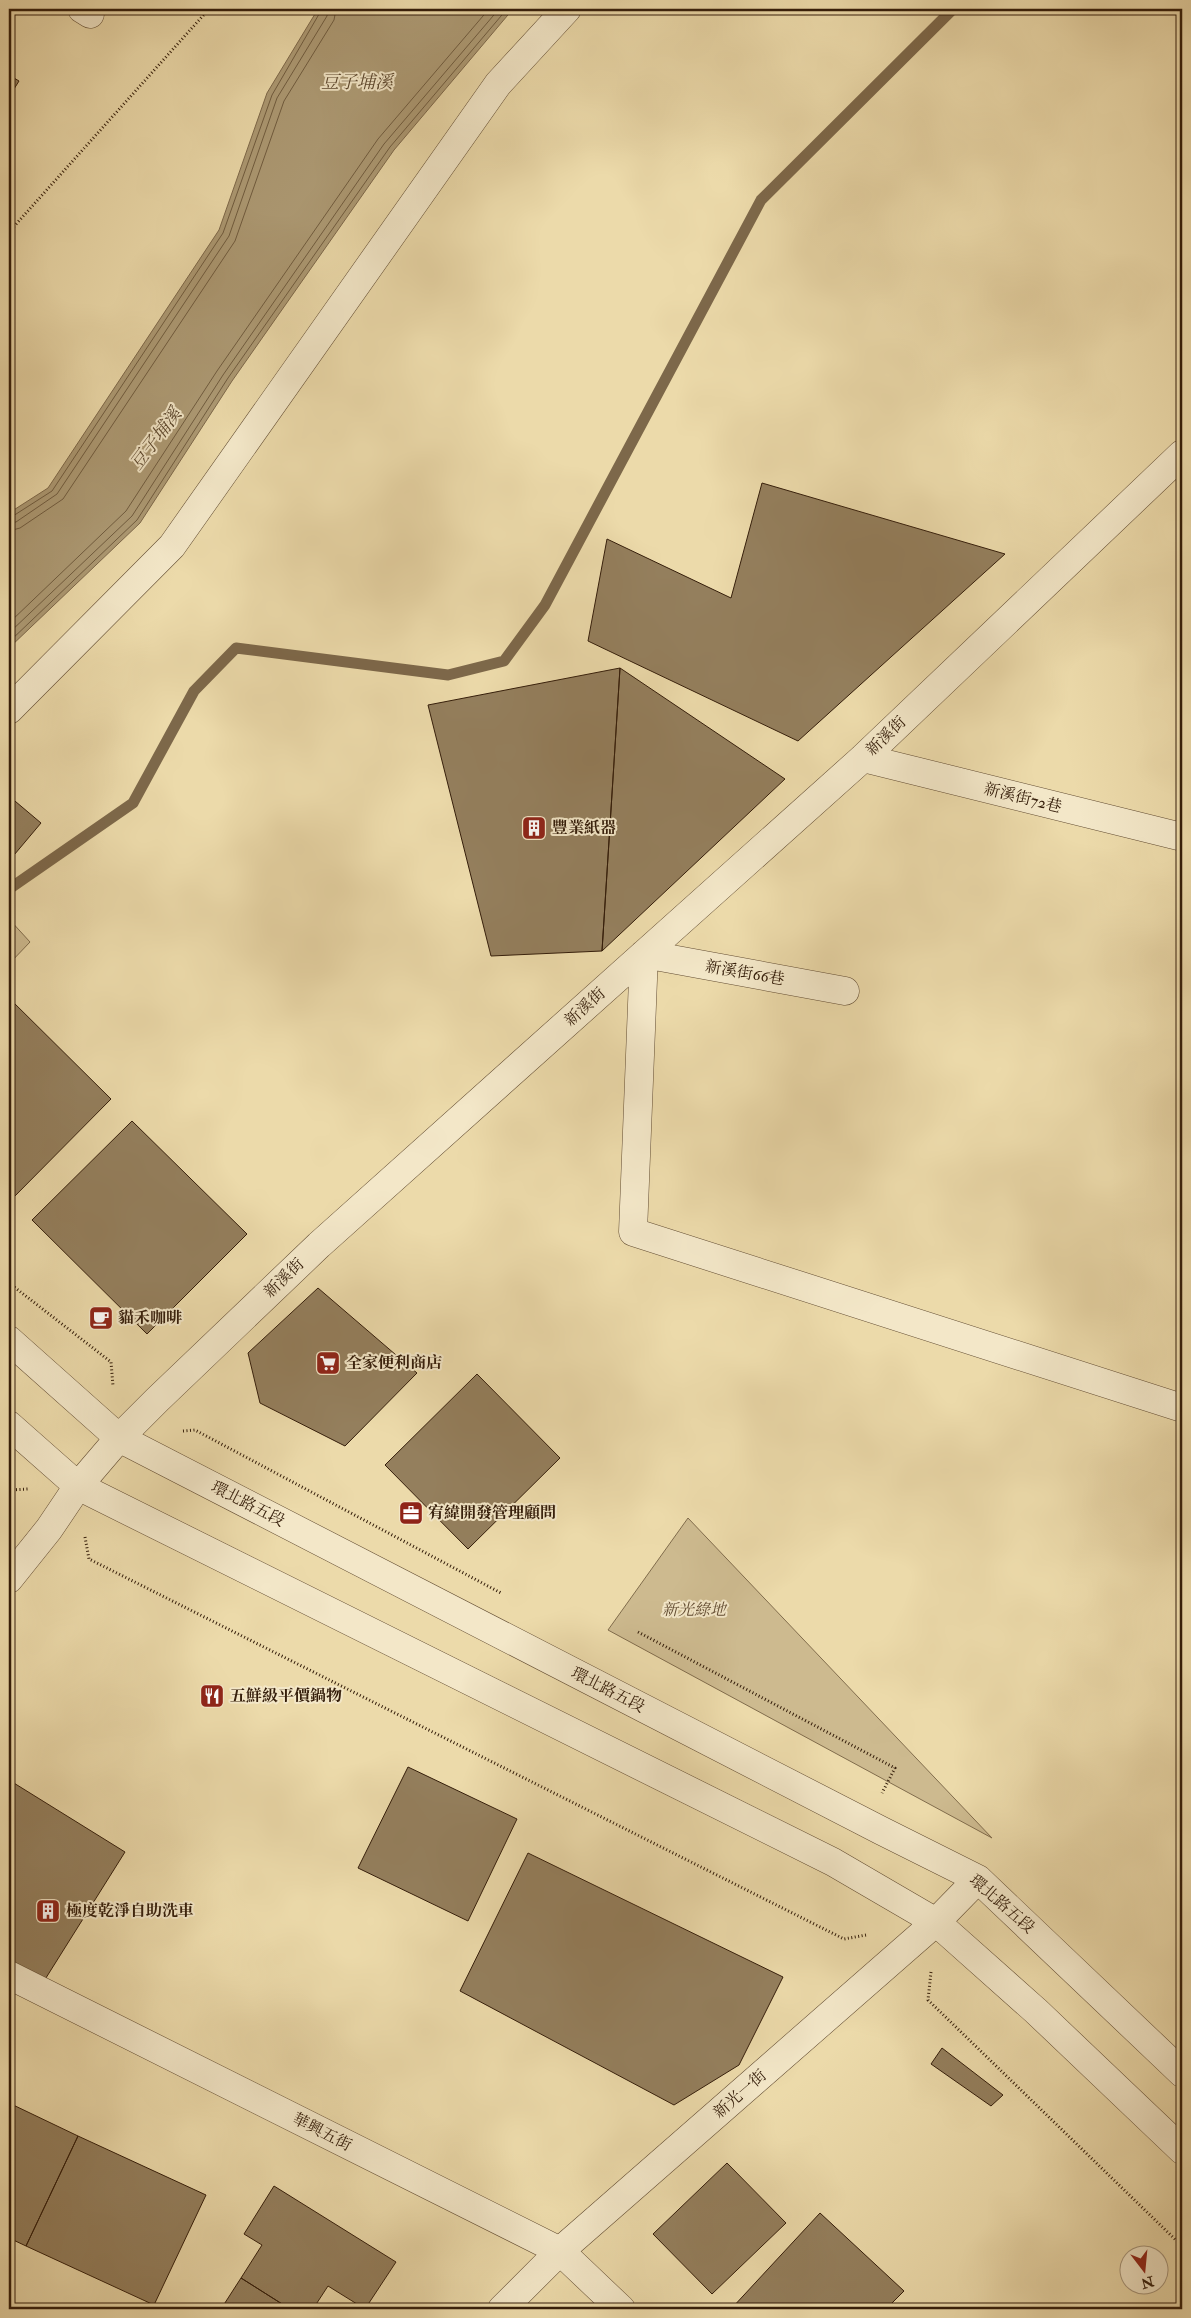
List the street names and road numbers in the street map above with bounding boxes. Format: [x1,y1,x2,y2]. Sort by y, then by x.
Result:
street label: 新溪街 [862,712,910,760]
street label: 新溪街72巷 [982,779,1064,817]
street label: 新溪街66巷 [704,956,786,990]
street label: 新溪街 [560,984,610,1030]
street label: 新溪街 [260,1254,308,1302]
street label: 環北路五段 [208,1477,288,1531]
street label: 環北路五段 [568,1663,648,1717]
street label: 環北路五段 [965,1870,1039,1938]
street label: 新光一街 [709,2065,771,2123]
street label: 華興五街 [289,2109,355,2155]

